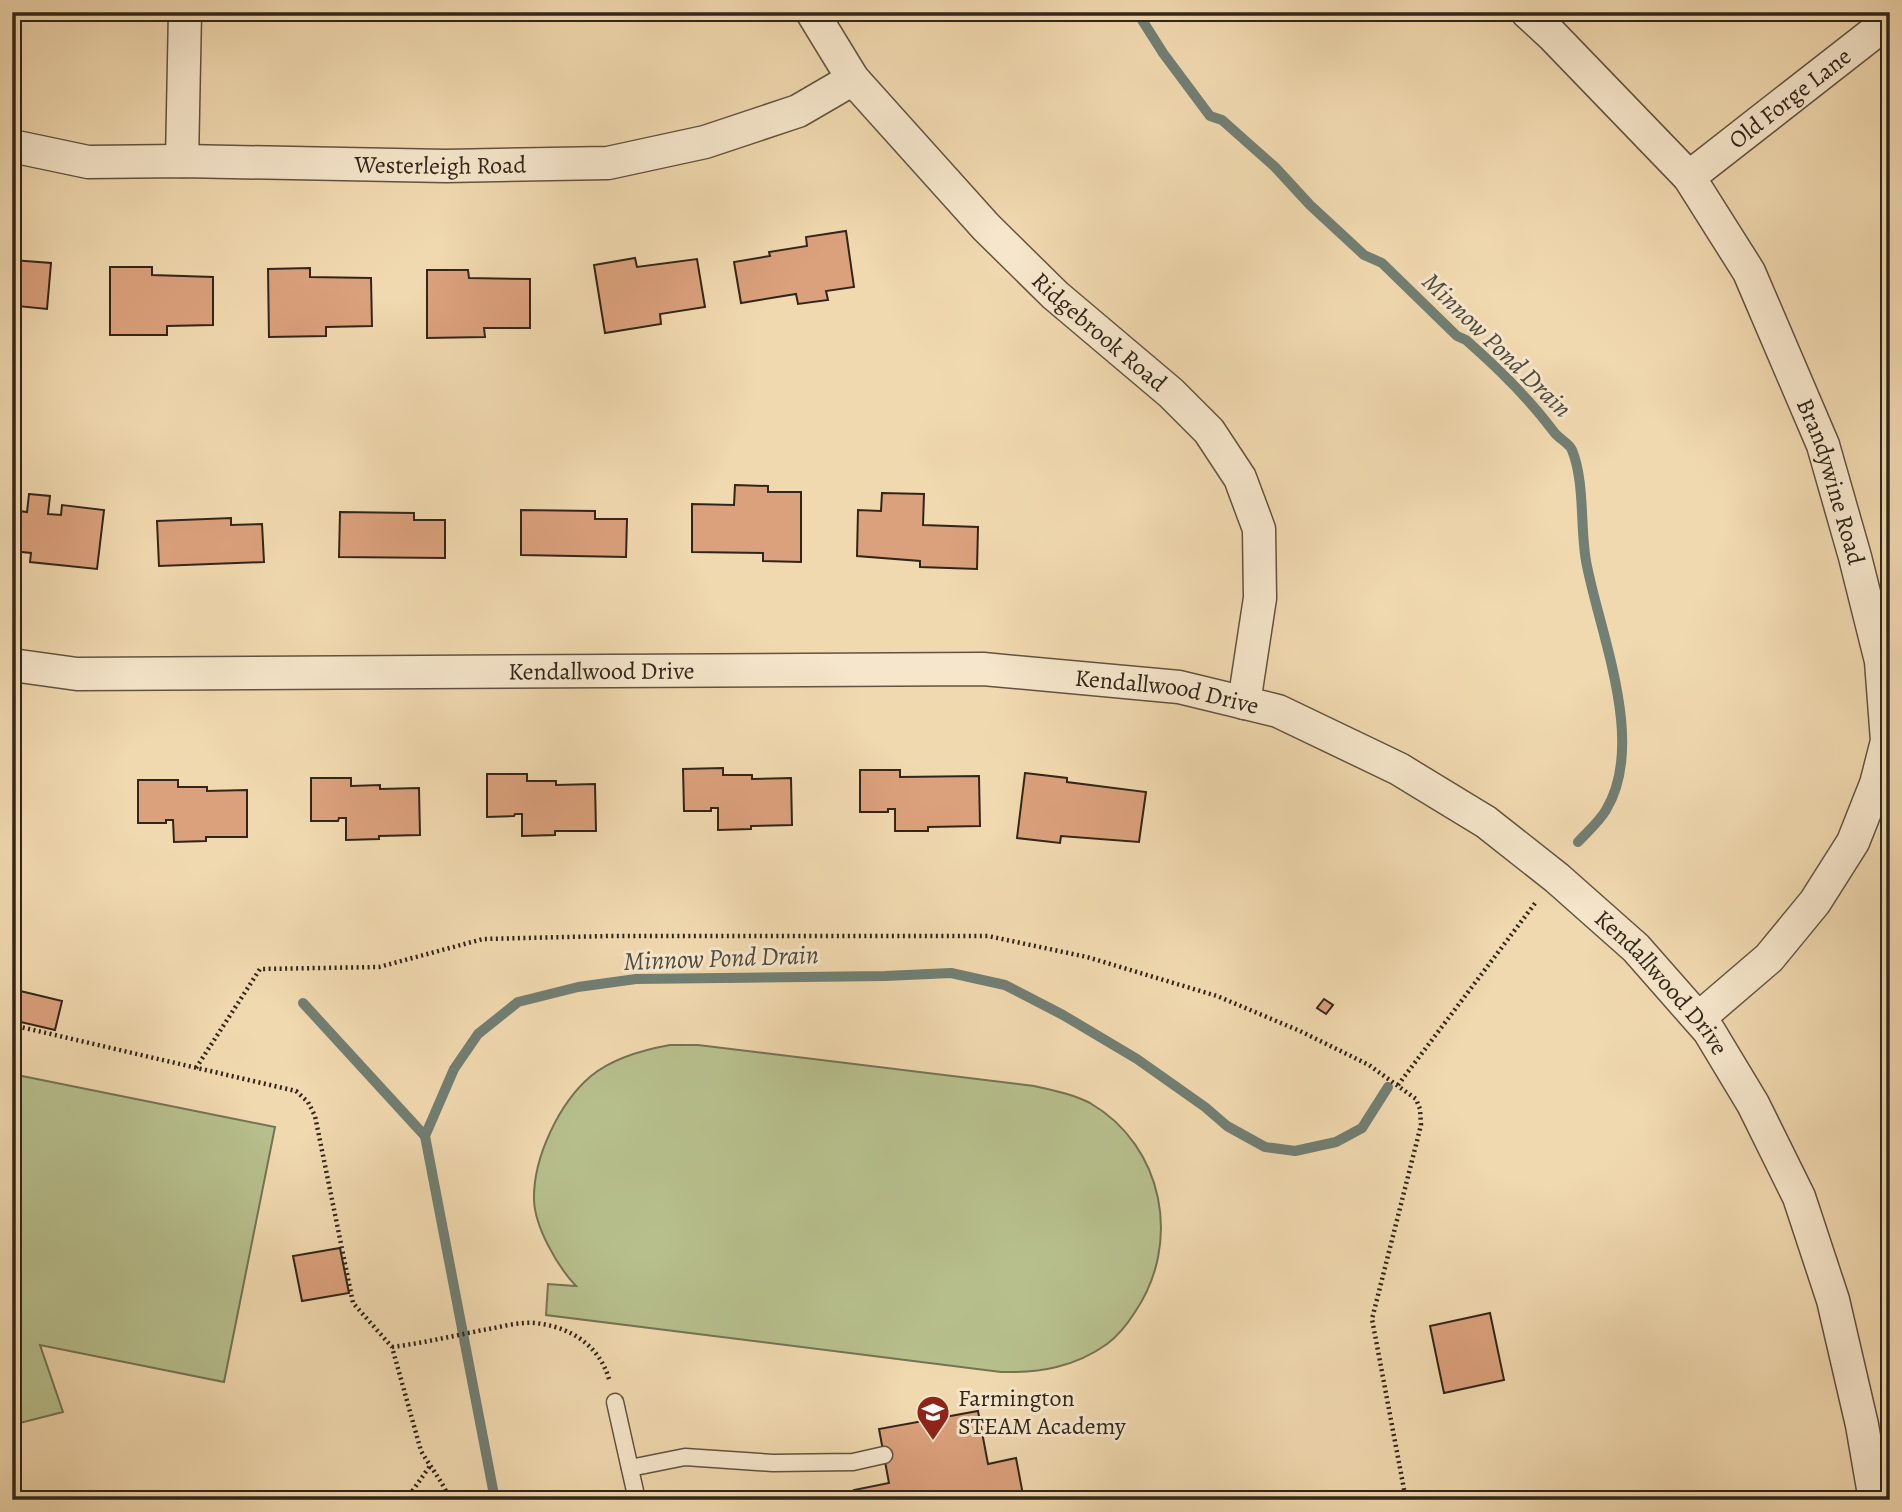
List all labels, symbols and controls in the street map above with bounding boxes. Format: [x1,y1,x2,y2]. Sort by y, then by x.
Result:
street label: Old Forge Lane [1722,40,1858,156]
street label: Westerleigh Road [353,148,527,182]
street label: Ridgebrook Road [1025,265,1174,399]
water label: Minnow Pond Drain [1415,265,1579,425]
street label: Brandywine Road [1789,393,1872,568]
street label: Kendallwood Drive [508,655,695,688]
street label: Kendallwood Drive [1073,662,1262,722]
street label: Kendallwood Drive [1588,903,1736,1061]
water label: Minnow Pond Drain [623,937,819,979]
place label: Farmington STEAM Academy [958,1382,1126,1442]
school or university icon: Farmington STEAM Academy [914,1393,952,1442]

